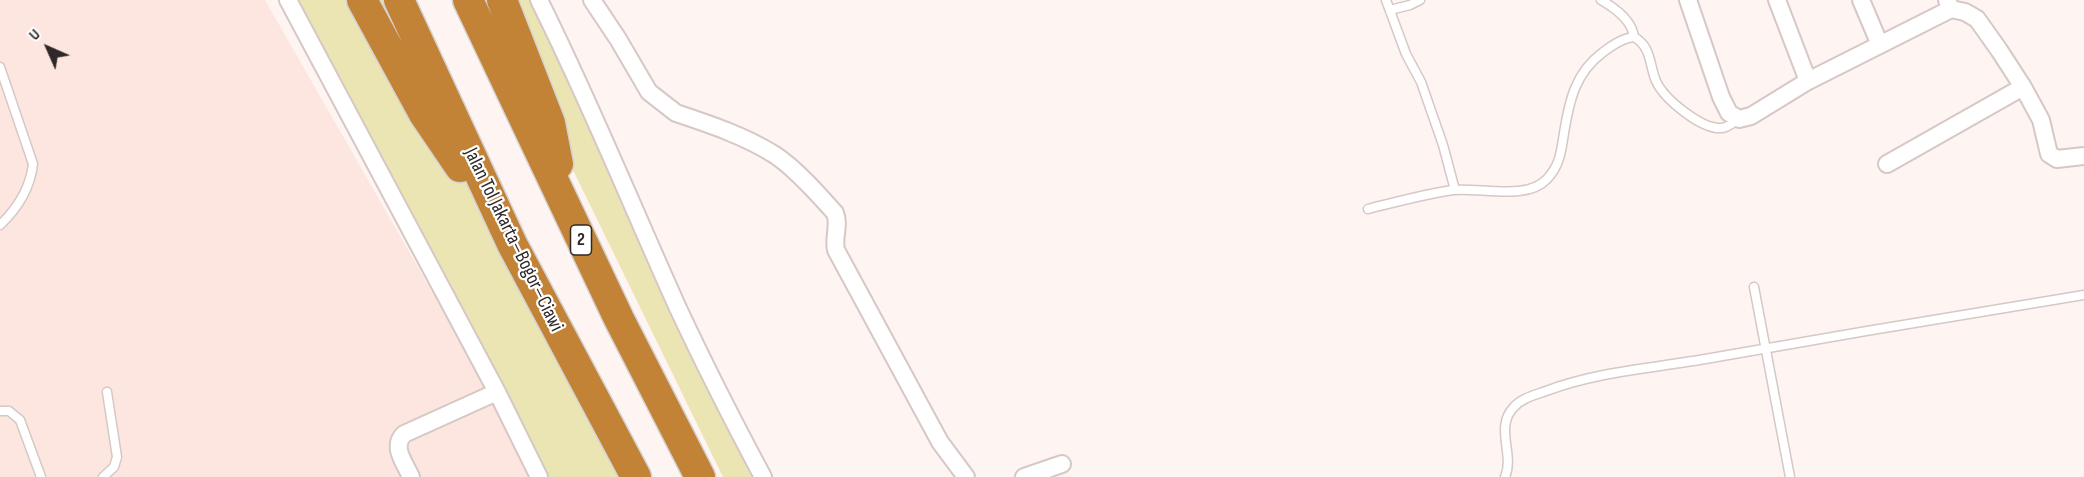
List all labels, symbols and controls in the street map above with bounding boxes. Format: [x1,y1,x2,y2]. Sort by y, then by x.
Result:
north arrow [18,18,78,78]
text: U [25,25,45,45]
street label: Jalan Tol Jakarta–Bogor–Ciawi [458,144,568,336]
road number: 2 [570,225,592,255]

